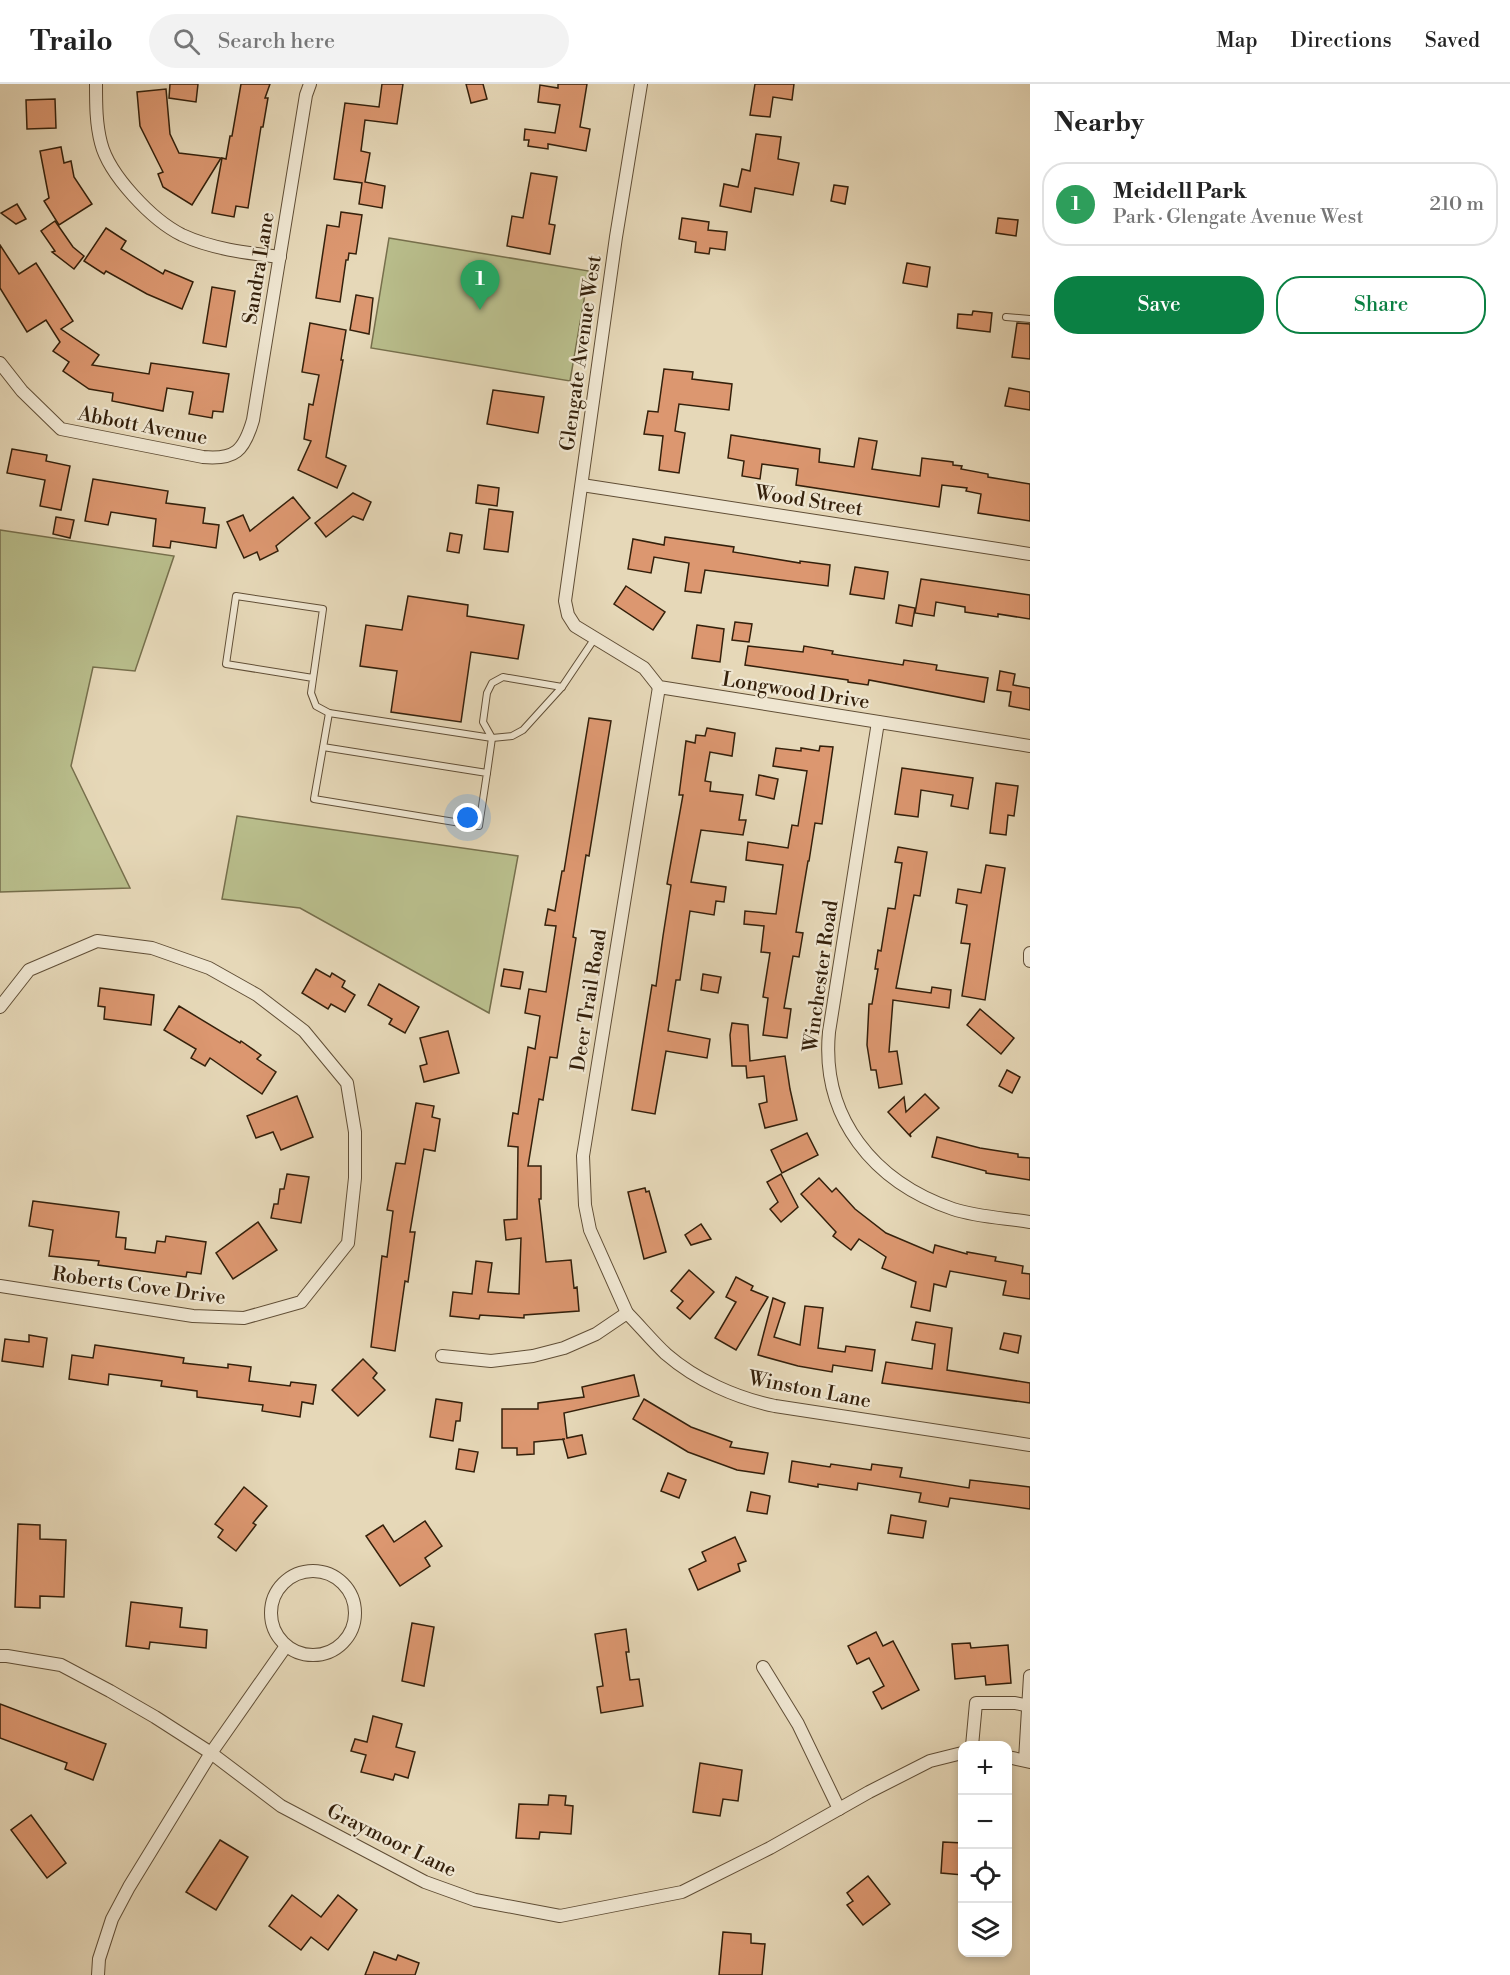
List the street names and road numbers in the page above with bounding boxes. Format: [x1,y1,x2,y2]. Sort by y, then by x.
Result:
street label: Sandra Lane [238,210,281,326]
street label: Glengate Avenue West [555,254,608,453]
street label: Abbott Avenue [75,401,210,451]
street label: Wood Street [752,480,865,522]
street label: Longwood Drive [720,667,871,715]
street label: Winchester Road [798,898,845,1055]
street label: Deer Trail Road [566,927,613,1073]
street label: Roberts Cove Drive [50,1262,227,1311]
street label: Winston Lane [745,1366,873,1415]
street label: Graymoor Lane [322,1799,460,1884]

